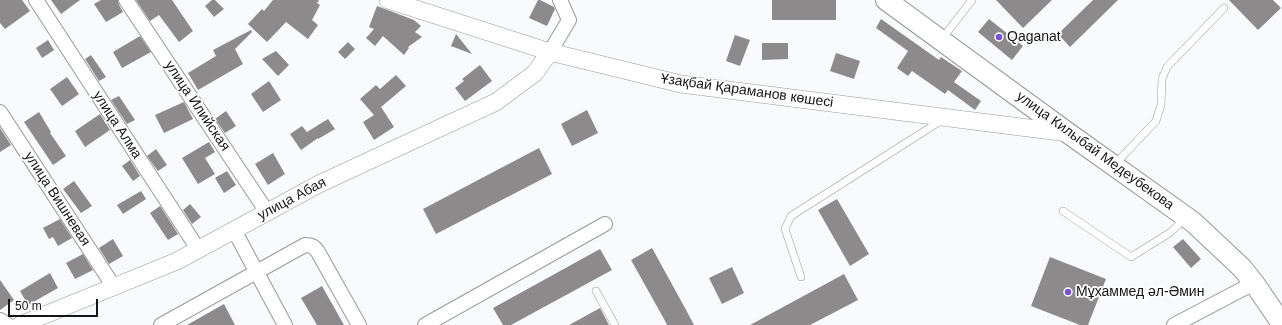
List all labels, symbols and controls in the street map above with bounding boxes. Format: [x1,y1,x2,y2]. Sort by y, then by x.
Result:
place label: Qaganat [1007,29,1061,45]
marker: Qaganat [994,32,1004,42]
street label: улица Илийская [161,58,233,154]
street label: Ұзақбай Қараманов көшесі [660,71,834,111]
street label: улица Алма [89,88,145,162]
street label: улица Килыбай Медеубекова [1013,88,1177,214]
street label: улица Вишневая [20,149,94,249]
street label: улица Абая [255,174,329,224]
place label: Мұхаммед әл-Әмин [1076,284,1204,300]
marker: Мұхаммед әл-Әмин [1063,287,1073,297]
scale bar [10,291,100,317]
text: 50 m [15,299,42,313]

